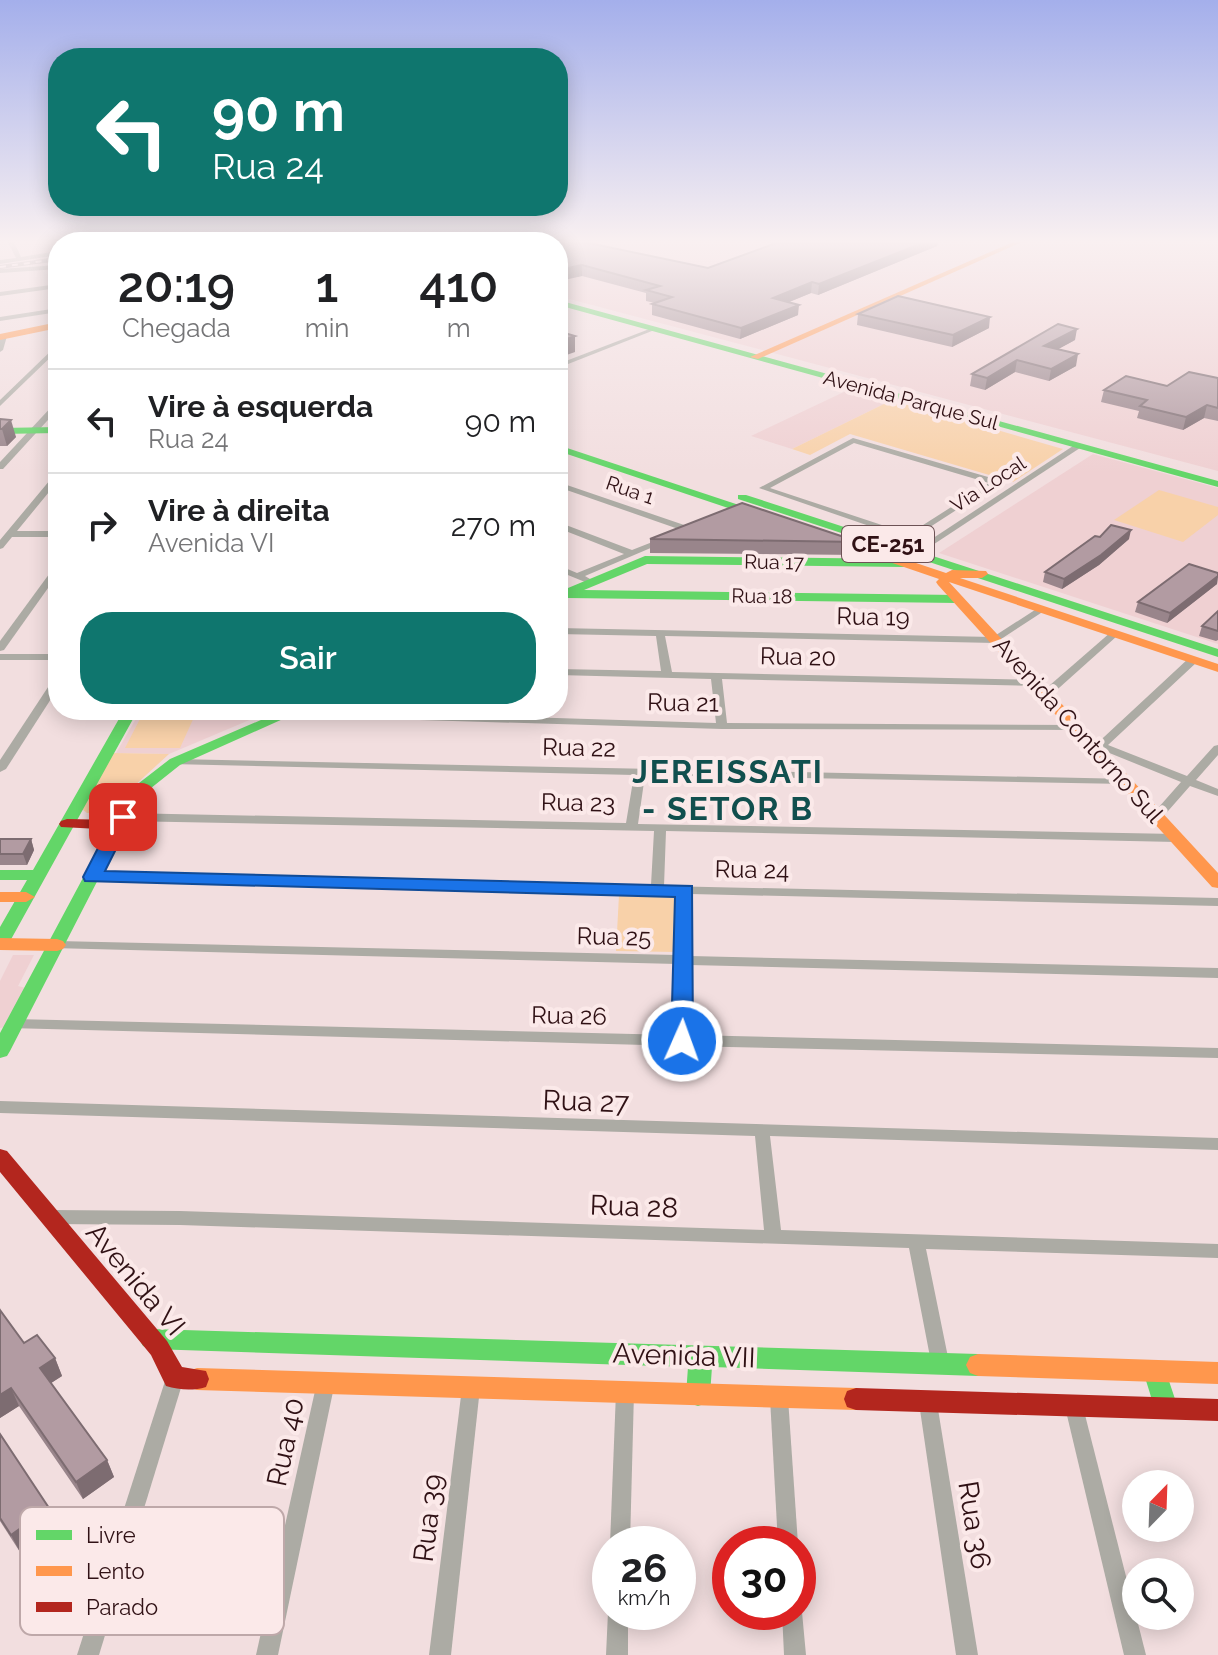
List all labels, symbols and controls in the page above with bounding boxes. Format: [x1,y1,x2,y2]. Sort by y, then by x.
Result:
text: 90 m [212,78,345,144]
icon: left [80,80,184,184]
text: Rua 24 [212,145,324,187]
text: 20:19 [118,257,235,313]
text: 1 [316,257,338,313]
text: 410 [419,257,498,313]
text: Chegada [122,313,231,343]
text: min [305,313,350,343]
text: m [447,313,471,343]
street label: Avenida Parque Sul [821,365,1001,435]
text: Vire à esquerda [148,389,373,424]
icon: left [80,399,124,443]
text: 90 m [465,404,536,439]
text: Rua 24 [148,424,229,454]
street label: Via Local [946,451,1030,517]
street label: Rua 1 [603,471,658,510]
text: Vire à direita [148,493,330,528]
icon: right [80,503,124,547]
text: 270 m [451,508,536,543]
road number: CE-251 [842,526,934,562]
text: Avenida VI [148,528,274,558]
street label: Rua 17 [744,549,804,575]
street label: Rua 18 [731,583,793,609]
street label: Rua 19 [836,601,910,632]
button: Sair [80,612,536,704]
street label: Avenida Contorno Sul [987,631,1170,829]
street label: Rua 20 [760,641,836,672]
street label: Rua 21 [647,687,719,718]
street label: Rua 22 [542,732,616,763]
district label: JEREISSATI - SETOR B [632,753,824,827]
pin [89,783,157,851]
street label: Rua 23 [541,787,615,818]
icon: arrive [101,795,145,839]
street label: Rua 24 [714,854,790,885]
street label: Rua 25 [576,921,652,952]
position arrow [640,999,724,1083]
street label: Rua 26 [531,1000,607,1031]
street label: Rua 27 [542,1083,630,1120]
street label: Rua 28 [589,1188,679,1225]
street label: Avenida VI [79,1217,192,1342]
street label: Avenida VII [612,1337,756,1374]
street label: Rua 40 [260,1395,311,1489]
north arrow [1122,1470,1194,1542]
map controls [1122,1470,1194,1630]
street label: Rua 39 [407,1472,450,1564]
street label: Rua 36 [951,1479,998,1572]
legend [20,1507,284,1635]
text: Livre [86,1522,136,1548]
speed limit sign: 30 [712,1526,816,1630]
text: 26 [621,1544,667,1591]
text: Lento [86,1558,144,1584]
button: search [1122,1558,1194,1630]
text: km/h [618,1586,670,1610]
text: Parado [86,1594,158,1620]

